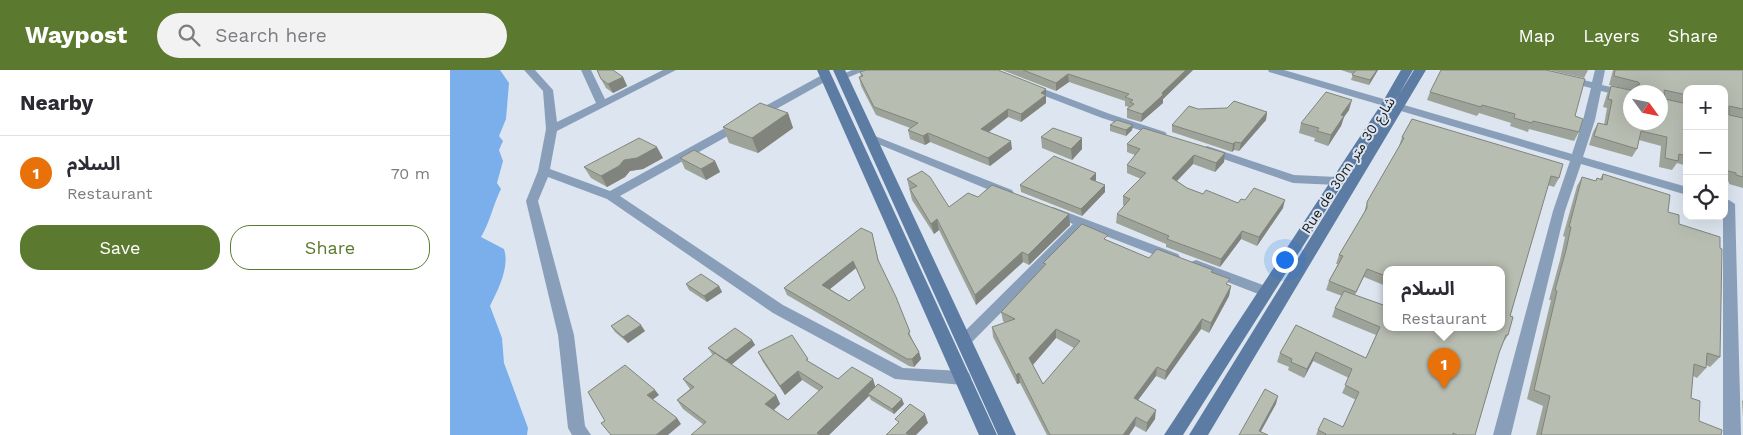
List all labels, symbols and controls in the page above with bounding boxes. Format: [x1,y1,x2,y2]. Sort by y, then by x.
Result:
search box [157,13,507,58]
text: Waypost [25,21,127,49]
icon: search [175,21,203,49]
text: Search here [215,24,327,47]
text: Map [1518,25,1555,46]
text: Layers [1583,25,1640,46]
text: Share [1668,25,1718,46]
north arrow [1623,85,1668,130]
map controls [1683,85,1728,220]
button: + [1683,85,1728,130]
text: Nearby [20,90,93,115]
street label: Rue de 30m شارع 30 متر [1298,94,1401,238]
button: − [1683,130,1728,175]
text: السلام [67,152,121,175]
text: 1 [33,164,39,183]
text: 70 m [391,164,430,183]
button: locate [1683,175,1728,220]
text: Restaurant [67,184,153,203]
button: Save [20,225,220,270]
button: Share [230,225,430,270]
your location [1272,247,1298,273]
popup [1383,266,1505,331]
text: السلام [1401,277,1455,300]
text: Restaurant [1401,309,1487,328]
pin: 1 [1428,348,1460,389]

